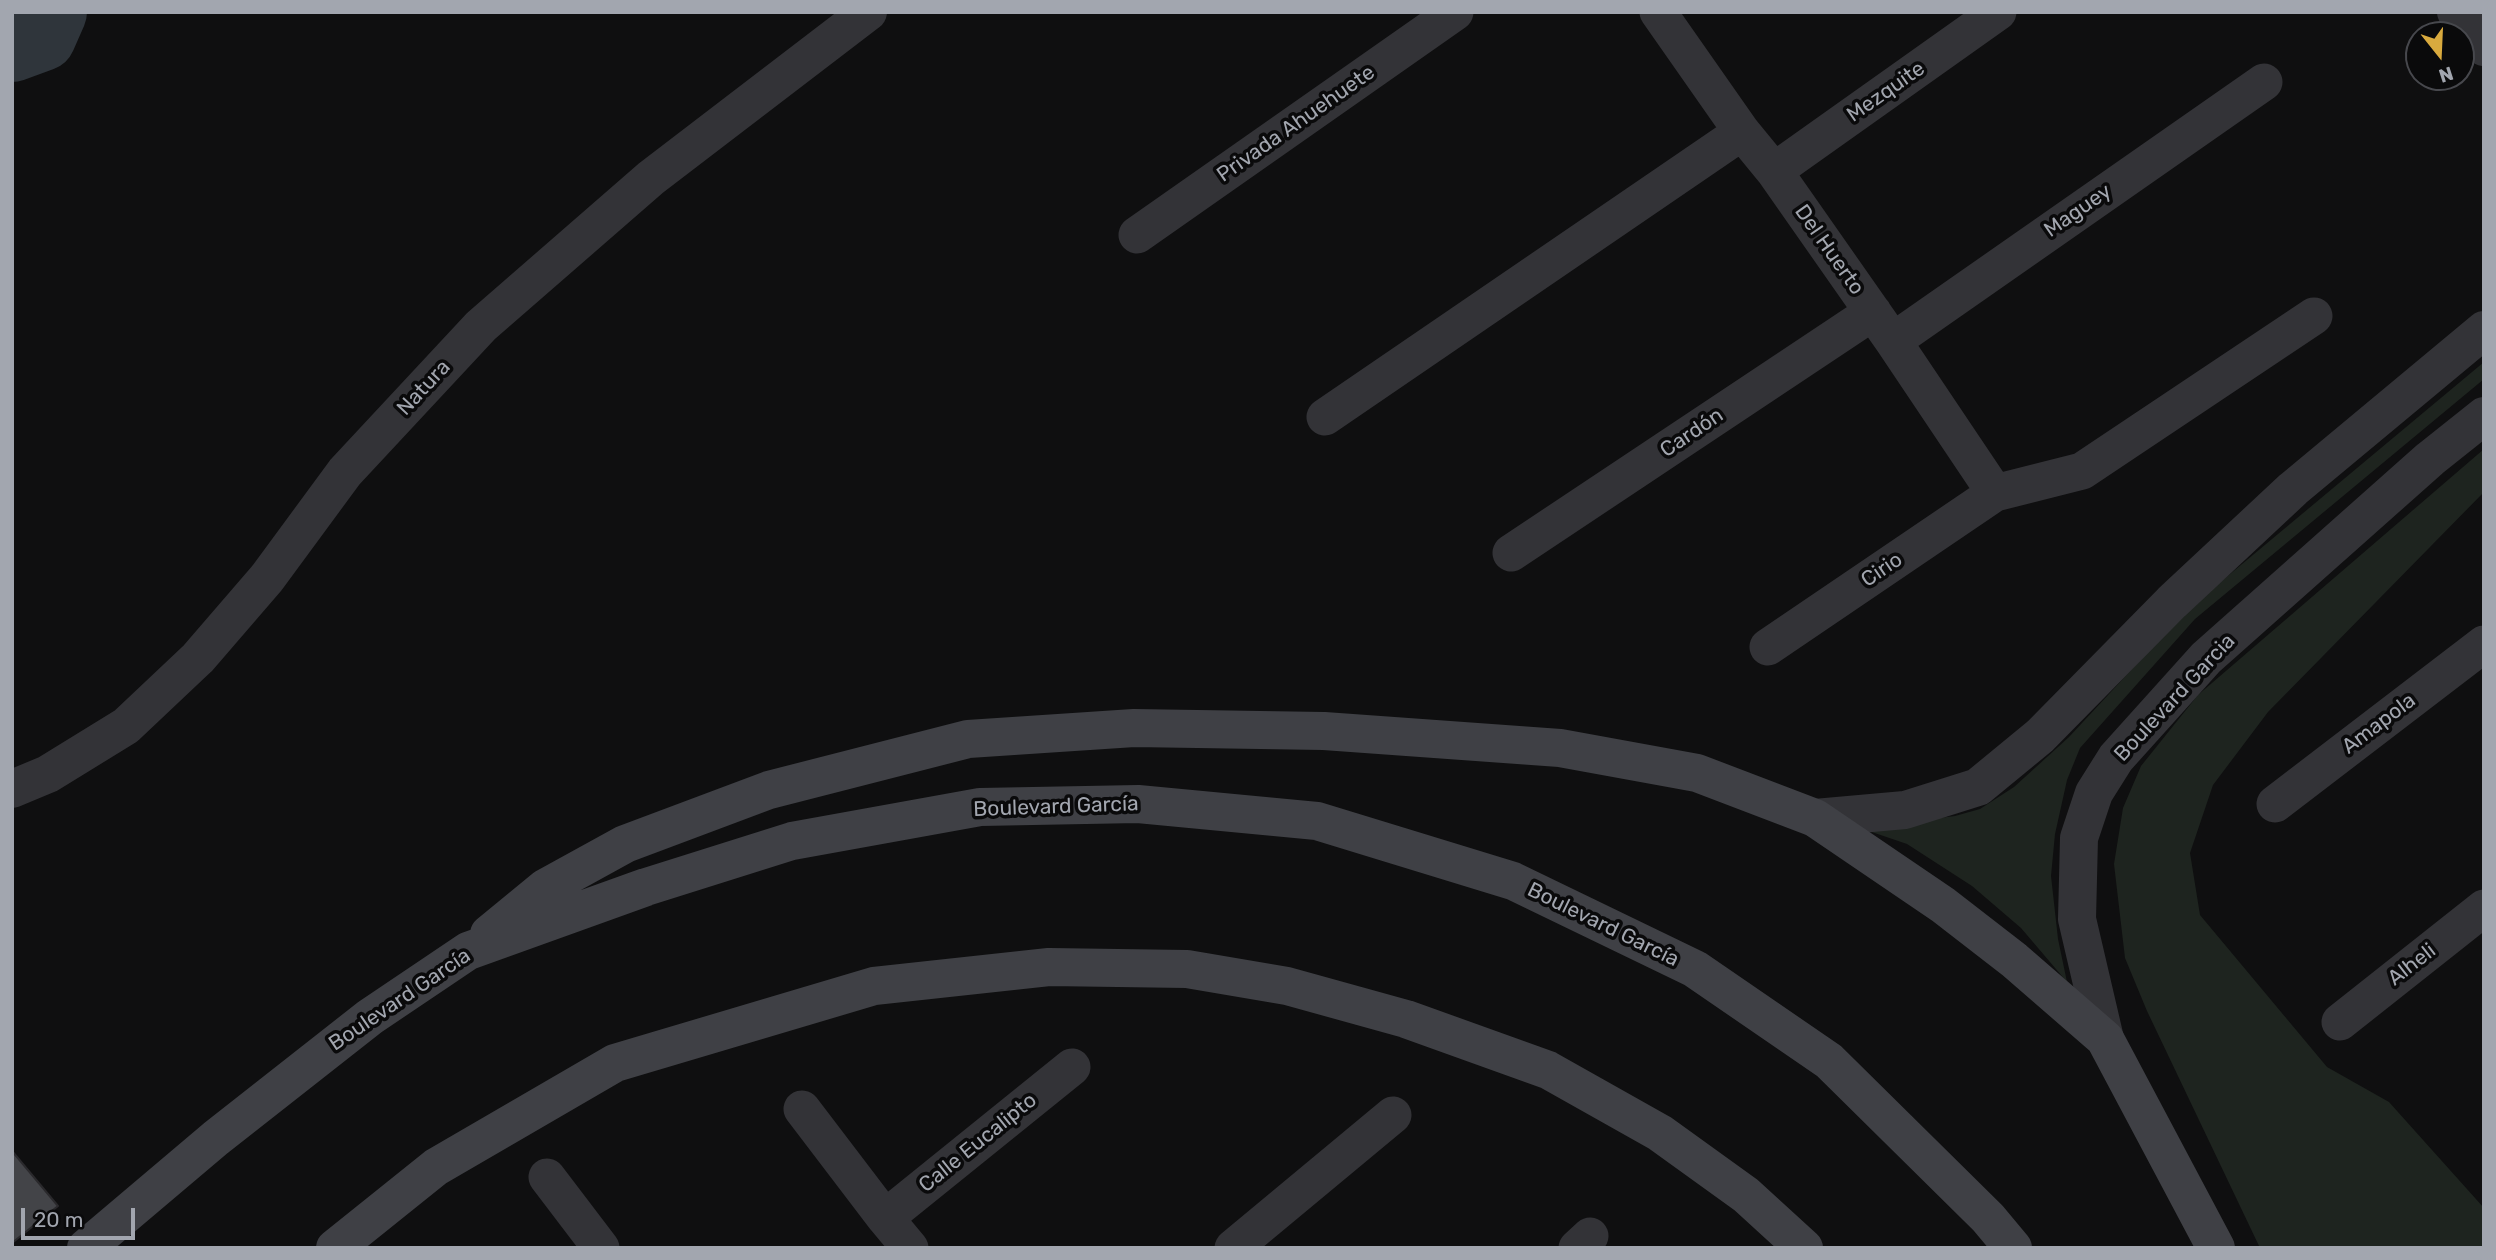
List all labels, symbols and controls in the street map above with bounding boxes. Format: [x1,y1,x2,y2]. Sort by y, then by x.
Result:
north arrow [2405,21,2475,91]
street label: Mezquite [1842,56,1930,128]
street label: Privada Ahuehuete [1212,60,1380,188]
text: N [2436,61,2456,88]
street label: Maguey [2039,179,2117,243]
street label: Del Huerto [1789,200,1869,300]
street label: Natura [392,355,456,421]
street label: Cardón [1656,403,1728,463]
street label: Cirio [1857,547,1907,593]
street label: Boulevard Garcia [2109,629,2241,767]
street label: Amapola [2337,688,2421,760]
street label: Boulevard García [973,792,1139,822]
street label: Boulevard García [1523,877,1683,973]
street label: Alheli [2383,938,2441,992]
street label: Boulevard García [324,943,476,1057]
street label: Calle Eucalipto [914,1088,1042,1198]
scale bar [24,1194,138,1238]
text: 20 m [34,1207,83,1232]

